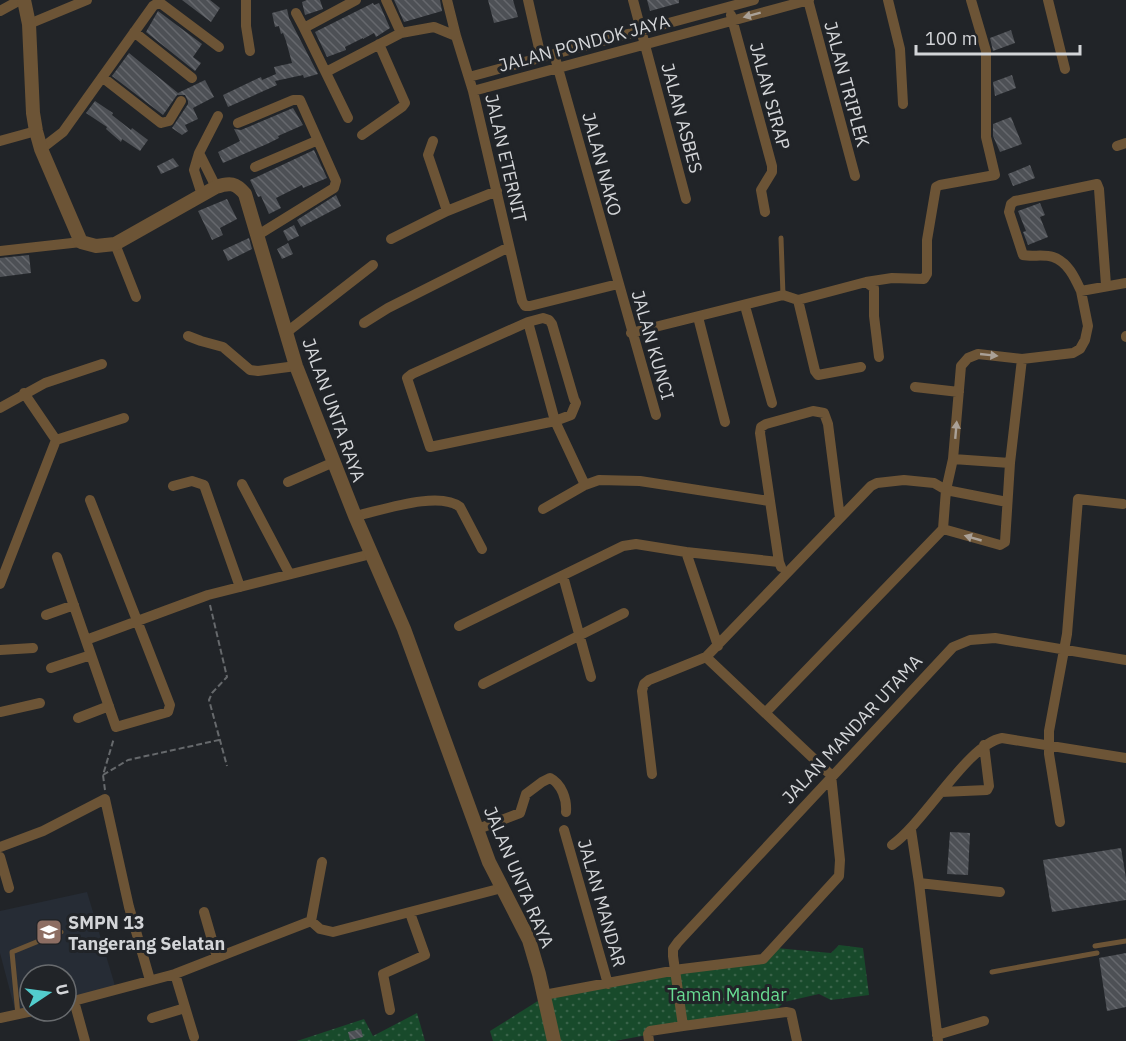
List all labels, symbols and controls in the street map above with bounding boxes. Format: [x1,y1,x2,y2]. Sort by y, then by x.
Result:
street label: JALAN PONDOK JAYA [496,9,673,77]
one-way arrow [743,11,762,21]
scale bar [916,18,1080,56]
street label: JALAN TRIPLEK [819,19,875,150]
text: 100 m [925,27,977,50]
street label: JALAN SIRAP [745,40,795,152]
street label: JALAN ASBES [656,60,708,176]
street label: JALAN ETERNIT [480,91,532,225]
street label: JALAN NAKO [577,110,627,218]
street label: JALAN KUNCI [626,287,680,403]
street label: JALAN UNTA RAYA [297,335,371,486]
one-way arrow [980,350,999,360]
one-way arrow [951,420,961,439]
one-way arrow [964,533,982,542]
street label: JALAN MANDAR UTAMA [777,649,927,808]
street label: JALAN UNTA RAYA [479,803,559,952]
street label: JALAN MANDAR [573,836,631,970]
place label: SMPN 13 Tangerang Selatan [68,911,225,955]
school or university icon: SMPN 13 Tangerang Selatan [34,917,64,947]
north arrow [18,963,78,1023]
text: U [52,982,74,997]
park label: Taman Mandar [667,983,787,1006]

